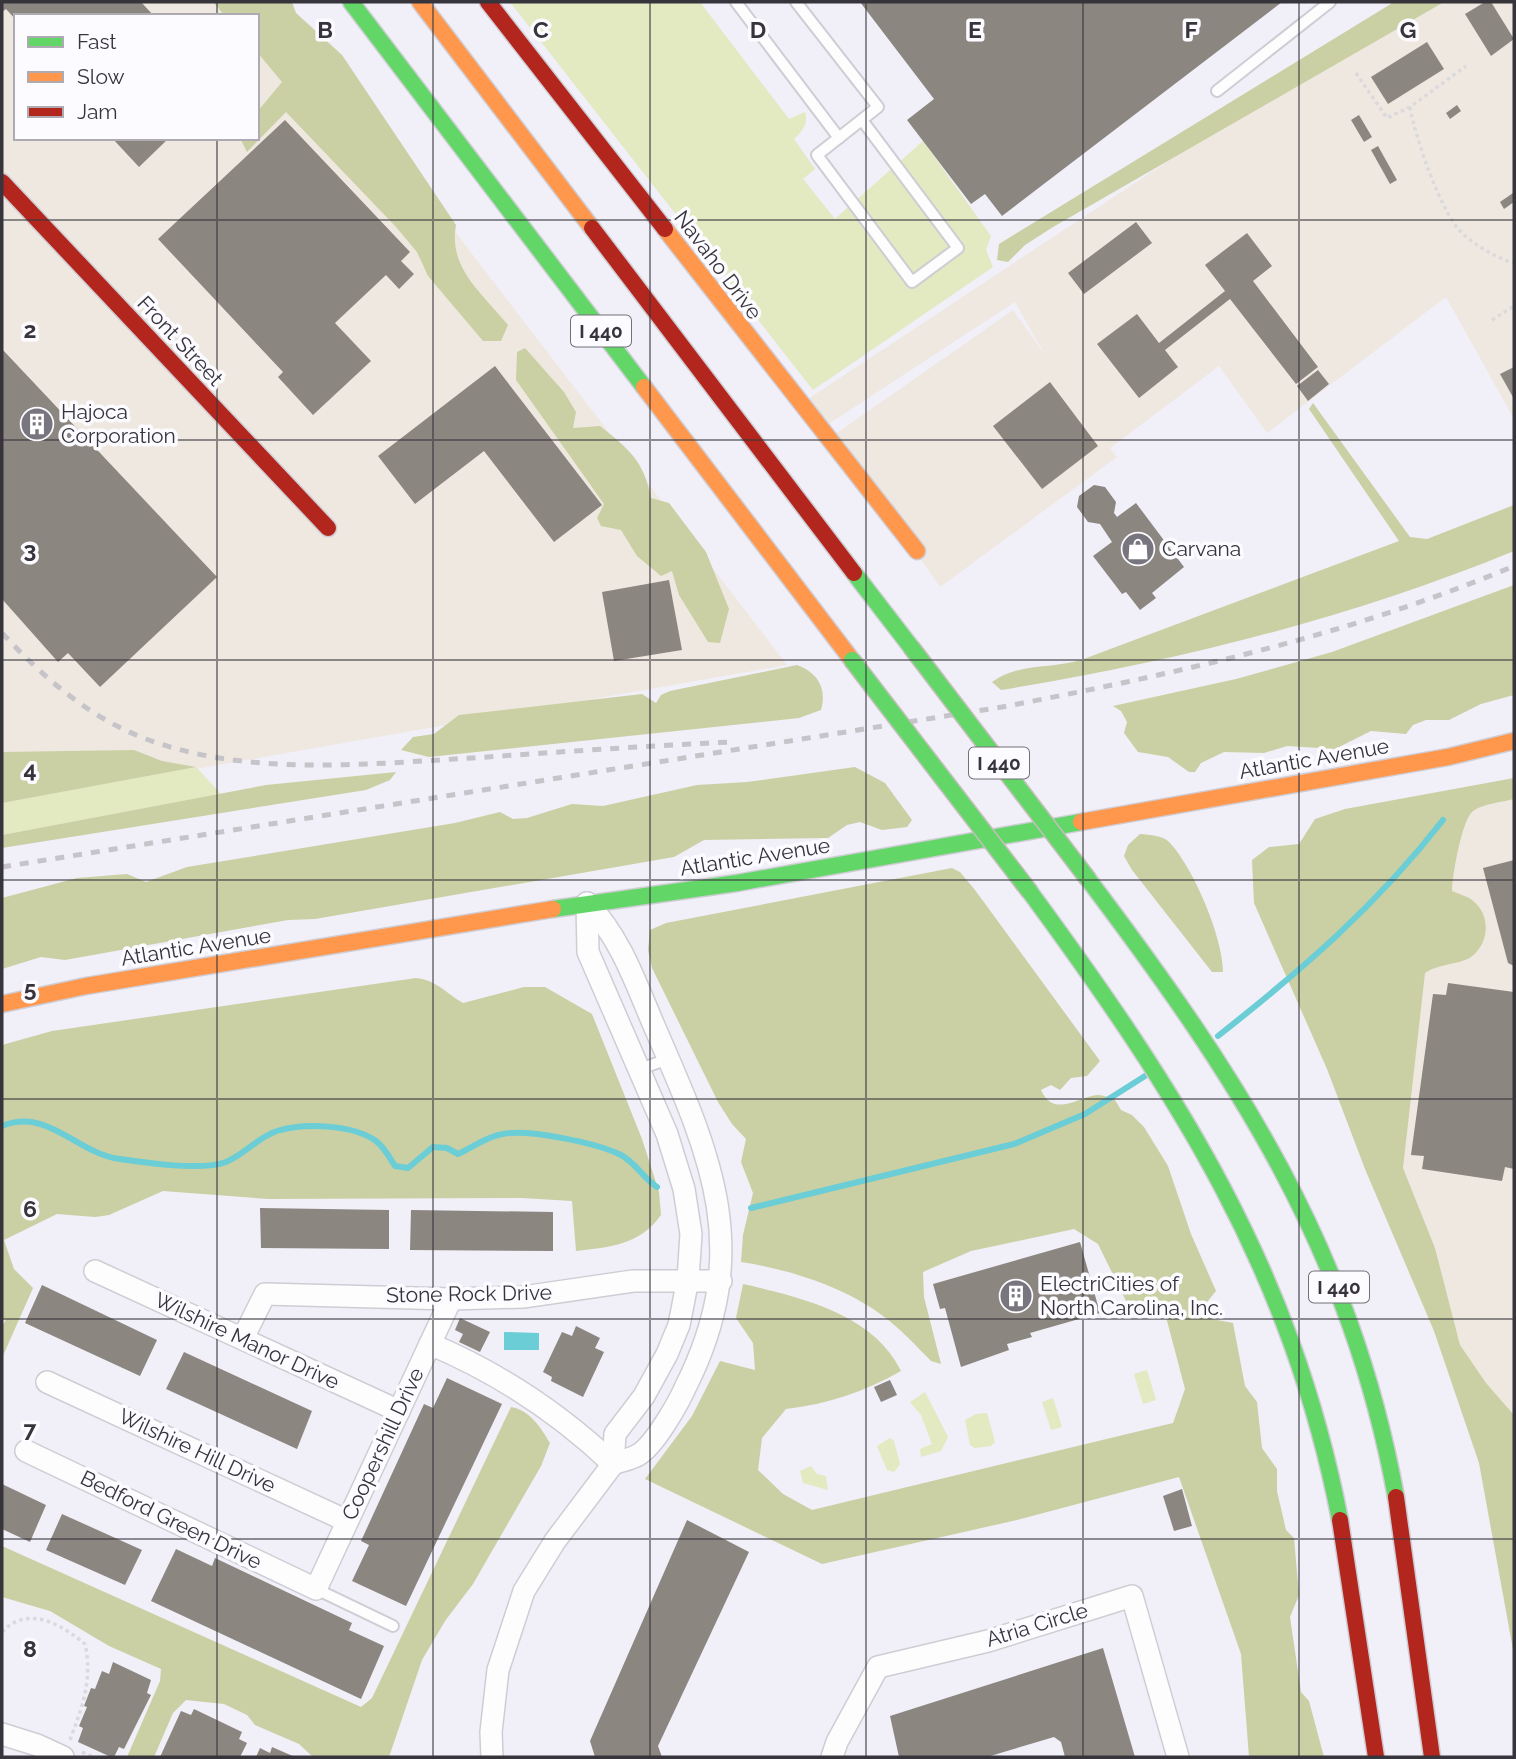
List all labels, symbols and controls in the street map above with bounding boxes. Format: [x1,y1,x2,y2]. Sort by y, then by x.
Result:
legend [14,14,259,140]
text: B [317,16,333,43]
text: C [533,16,549,43]
text: D [750,16,766,43]
text: E [968,16,982,43]
text: F [1184,16,1198,43]
text: G [1400,16,1416,43]
text: Fast [77,29,117,54]
text: Slow [77,64,125,89]
text: Jam [77,99,118,124]
street label: Navaho Drive [669,205,767,324]
street label: Front Street [132,291,228,391]
text: 2 [24,316,36,343]
road number: I 440 [571,316,631,346]
place label: Hajoca Corporation [61,399,176,448]
building icon: Hajoca Corporation [18,405,56,443]
shop icon: Carvana [1119,530,1157,568]
text: 3 [24,536,36,563]
place label: Carvana [1162,536,1241,561]
street label: Atlantic Avenue [1237,733,1391,784]
road number: I 440 [969,748,1029,778]
text: 4 [23,756,37,783]
street label: Atlantic Avenue [678,832,832,881]
street label: Atlantic Avenue [119,922,273,971]
text: 5 [24,975,37,1002]
text: 6 [23,1195,37,1222]
place label: ElectriCities of North Carolina, Inc. [1040,1271,1223,1320]
road number: I 440 [1309,1272,1369,1302]
building icon: ElectriCities of North Carolina, Inc. [997,1277,1035,1315]
street label: Stone Rock Drive [386,1280,552,1307]
street label: Wilshire Manor Drive [151,1287,343,1394]
street label: Coopershill Drive [336,1364,429,1524]
street label: Wilshire Hill Drive [115,1403,280,1498]
text: 7 [24,1415,37,1442]
street label: Bedford Green Drive [77,1465,266,1574]
street label: Atria Circle [983,1597,1091,1652]
text: 8 [23,1635,37,1662]

